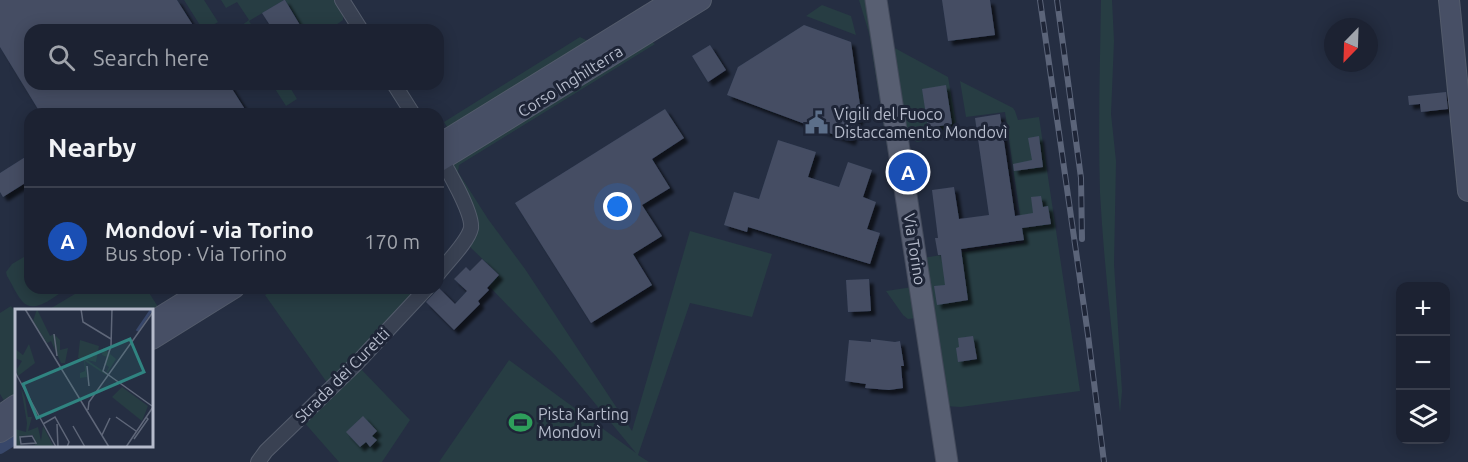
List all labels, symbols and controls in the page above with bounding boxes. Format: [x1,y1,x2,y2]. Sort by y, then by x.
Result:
north arrow [1324,18,1378,72]
search box [24,24,444,90]
icon: search [45,41,78,74]
street label: Corso Inghilterra [514,42,626,120]
text: Search here [93,45,209,70]
place label: Vigili del Fuoco Distaccamento Mondovì [834,105,1008,141]
public building icon: Vigili del Fuoco Distaccamento Mondovì [803,110,829,136]
text: Nearby [48,133,136,162]
pin: A [888,150,928,195]
your location [603,192,632,221]
street label: Via Torino [900,212,930,286]
text: Mondoví - via Torino [105,217,314,242]
text: A [60,230,75,253]
text: 170 m [364,230,420,253]
text: Bus stop · Via Torino [105,242,287,265]
map controls [1396,282,1450,444]
button: + [1396,282,1450,336]
inset map [15,309,153,447]
street label: Strada dei Curetti [291,324,393,426]
button: − [1396,336,1450,390]
button: layers [1396,390,1450,444]
place label: Pista Karting Mondovì [538,405,629,441]
sports icon: Pista Karting Mondovì [507,410,533,436]

